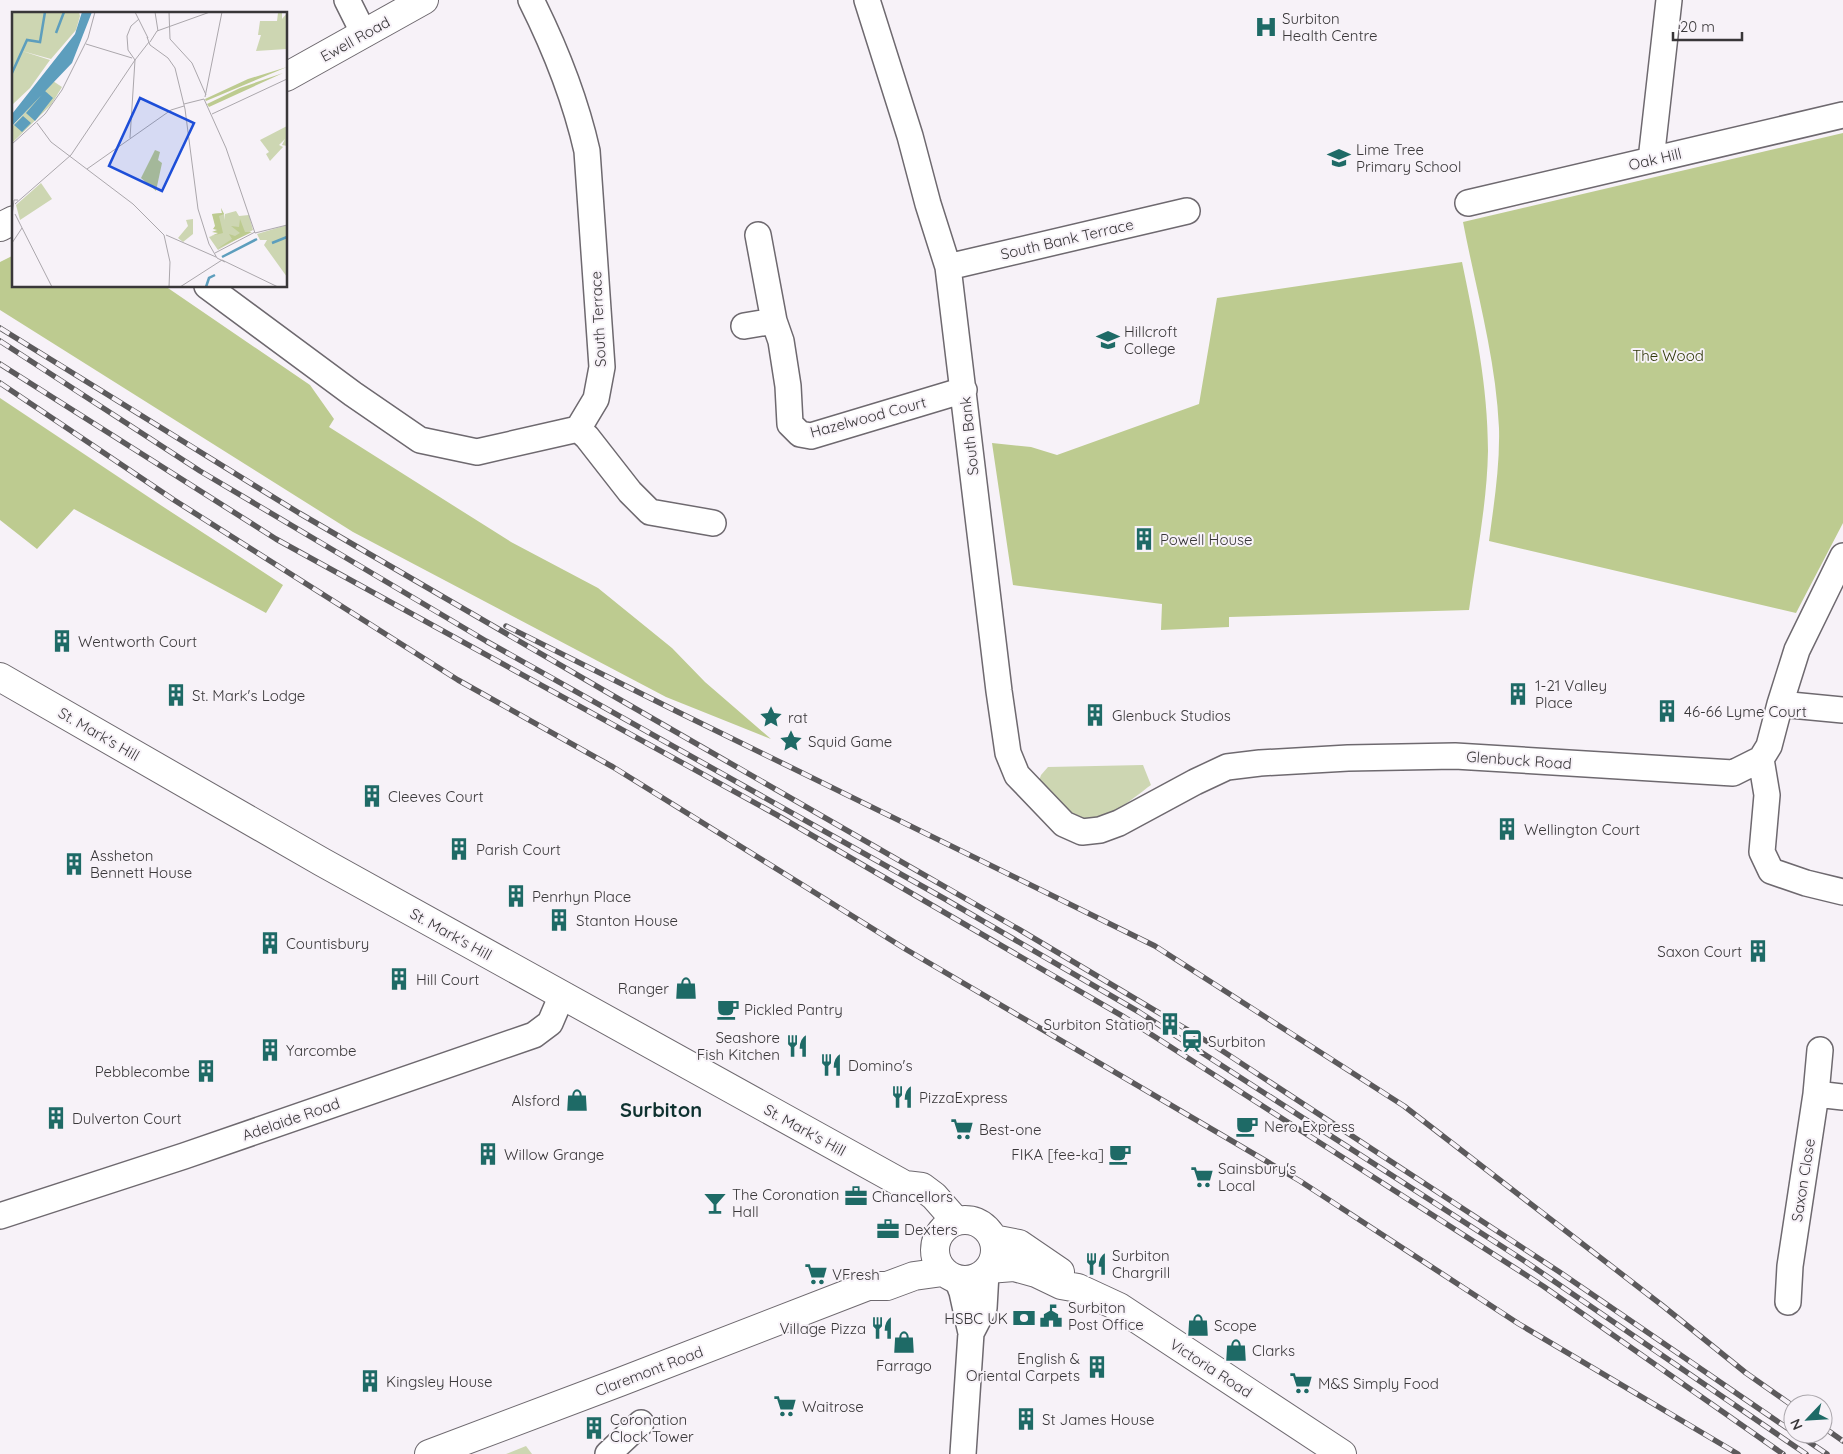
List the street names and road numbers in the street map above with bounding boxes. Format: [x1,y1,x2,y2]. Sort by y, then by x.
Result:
street label: Ewell Road [317,12,393,66]
street label: Oak Hill [1627,144,1683,174]
street label: South Bank Terrace [999,214,1135,264]
street label: South Terrace [586,270,610,368]
street label: Hazelwood Court [808,392,928,442]
street label: South Bank [955,396,983,476]
street label: St. Mark's Hill [55,703,143,765]
street label: Glenbuck Road [1466,747,1572,773]
street label: St. Mark's Hill [407,904,495,964]
street label: Adelaide Road [240,1093,342,1145]
street label: St. Mark's Hill [761,1100,849,1160]
street label: Saxon Close [1787,1137,1819,1223]
street label: Victoria Road [1166,1334,1256,1402]
street label: Claremont Road [592,1342,706,1400]

